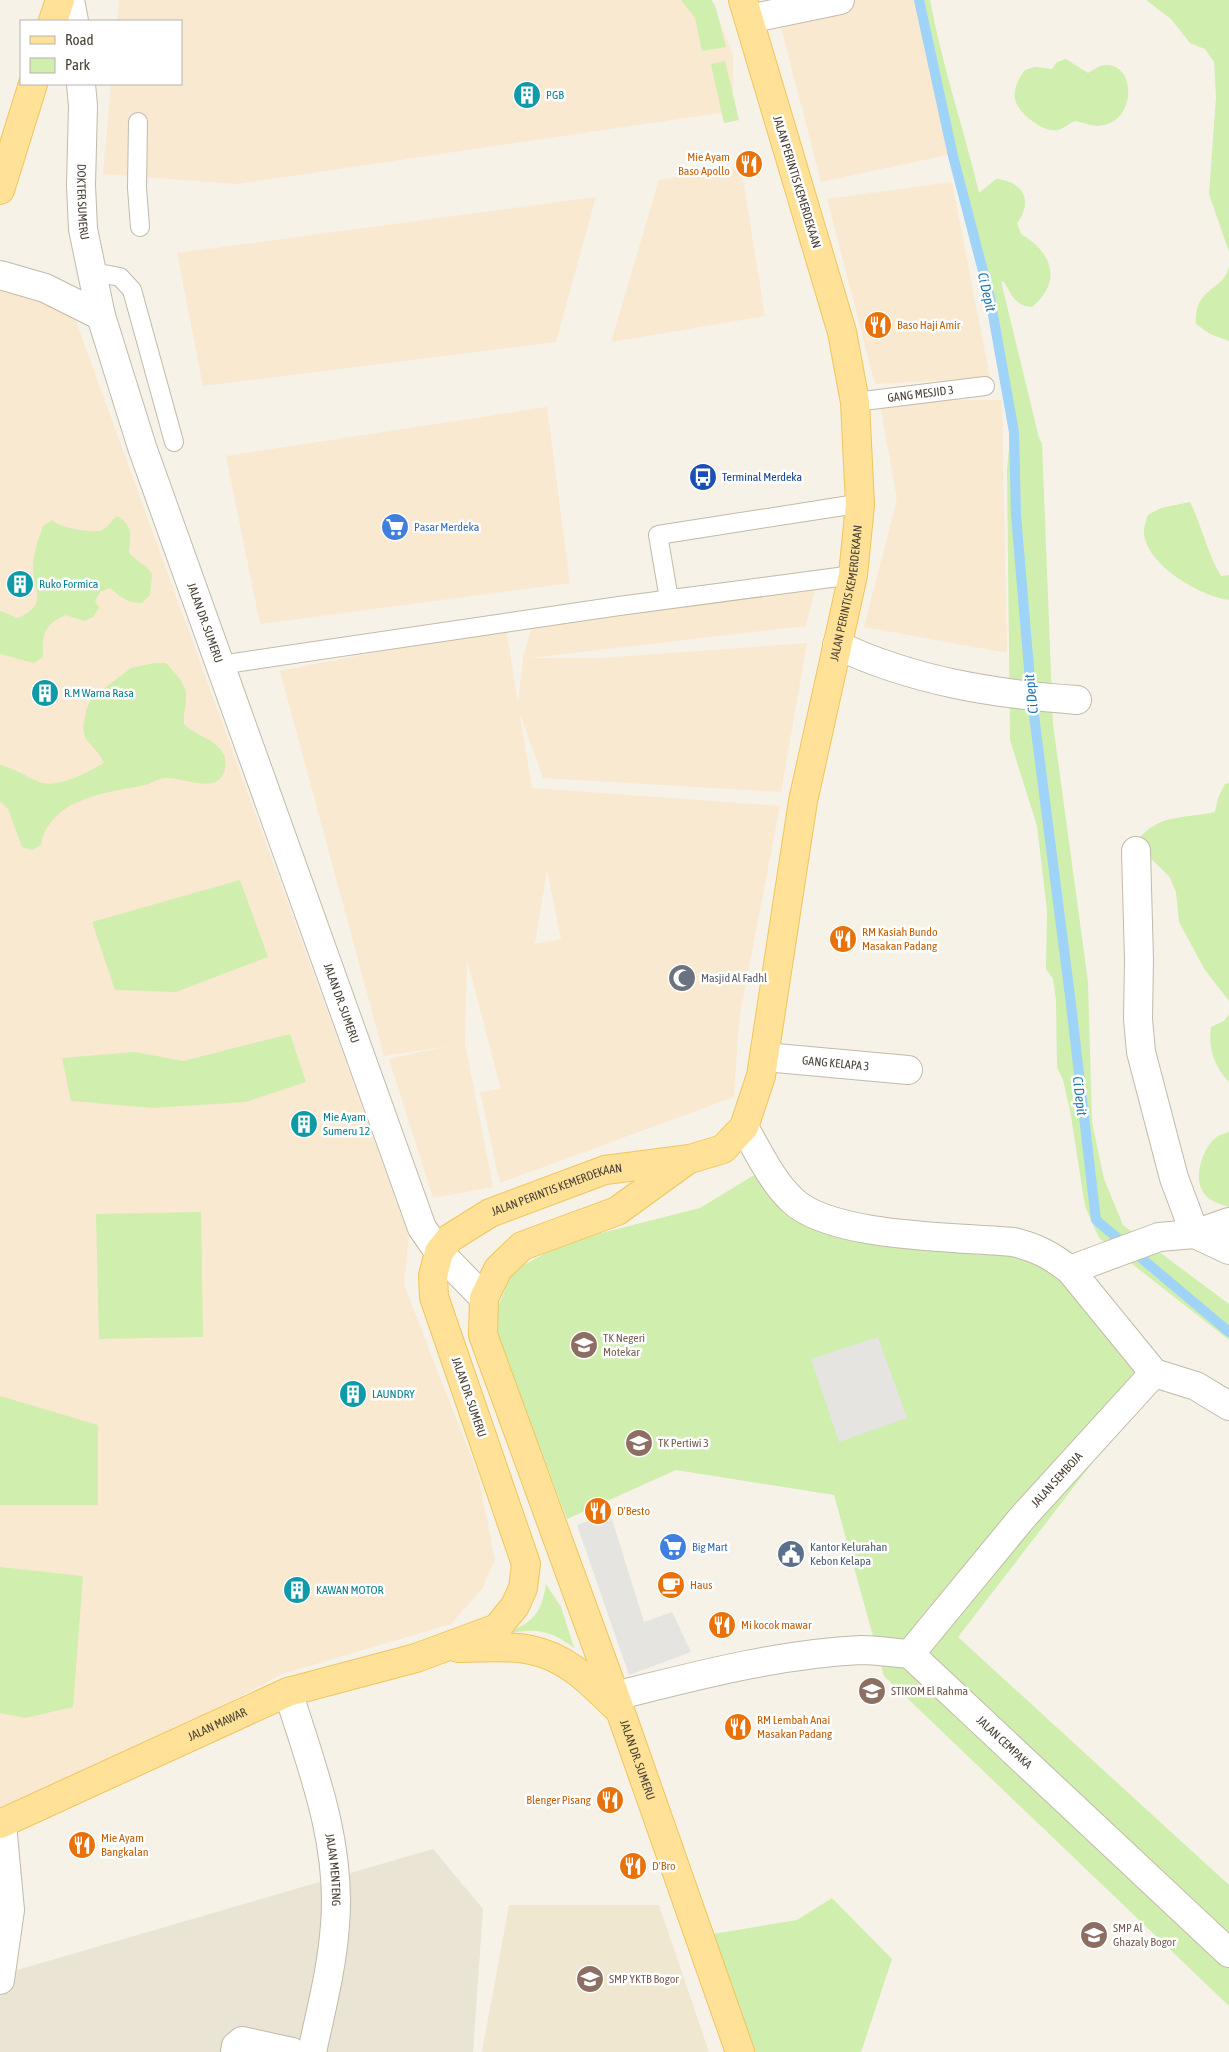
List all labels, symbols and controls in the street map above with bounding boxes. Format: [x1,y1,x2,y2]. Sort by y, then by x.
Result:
legend [20,20,182,85]
text: Road [65,31,94,48]
text: Park [65,56,90,73]
building icon: PGB [512,80,542,110]
place label: PGB [546,88,564,102]
street label: JALAN PERINTIS KEMERDEKAAN [770,114,824,250]
restaurant icon: Mie Ayam Baso Apollo [734,149,764,179]
place label: Mie Ayam Baso Apollo [678,150,730,178]
street label: DOKTER SUMERU [74,164,92,241]
water label: Ci Depit [975,271,999,313]
restaurant icon: Baso Haji Amir [863,310,893,340]
place label: Baso Haji Amir [897,318,961,332]
street label: GANG MESJID 3 [887,383,954,405]
bus stop icon: Terminal Merdeka [688,462,718,492]
place label: Terminal Merdeka [722,470,802,484]
supermarket icon: Pasar Merdeka [380,512,410,542]
place label: Pasar Merdeka [414,520,479,534]
street label: JALAN PERINTIS KEMERDEKAAN [827,524,865,662]
building icon: Ruko Formica [5,569,35,599]
place label: Ruko Formica [39,577,98,591]
street label: JALAN DR. SUMERU [184,581,226,665]
water label: Ci Depit [1021,674,1041,714]
building icon: R.M Warna Rasa [30,678,60,708]
place label: R.M Warna Rasa [64,686,134,700]
restaurant icon: RM Kasiah Bundo Masakan Padang [828,924,858,954]
place label: RM Kasiah Bundo Masakan Padang [862,925,938,953]
street label: JALAN DR. SUMERU [321,961,362,1045]
mosque icon: Masjid Al Fadhl [667,963,697,993]
place label: Masjid Al Fadhl [701,971,768,985]
street label: GANG KELAPA 3 [801,1053,870,1073]
water label: Ci Depit [1070,1075,1090,1117]
building icon: Mie Ayam Sumeru 12 [289,1109,319,1139]
place label: Mie Ayam Sumeru 12 [323,1110,370,1138]
street label: JALAN PERINTIS KEMERDEKAAN [489,1161,623,1219]
school or university icon: TK Negeri Motekar [569,1330,599,1360]
place label: TK Negeri Motekar [603,1331,645,1359]
street label: JALAN DR. SUMERU [449,1355,489,1439]
building icon: LAUNDRY [338,1379,368,1409]
place label: LAUNDRY [372,1387,415,1401]
school or university icon: TK Pertiwi 3 [624,1428,654,1458]
place label: TK Pertiwi 3 [658,1436,709,1450]
street label: JALAN SEMBOJA [1028,1449,1085,1510]
restaurant icon: D'Besto [583,1496,613,1526]
place label: D'Besto [617,1504,650,1518]
supermarket icon: Big Mart [658,1532,688,1562]
public building icon: Kantor Kelurahan Kebon Kelapa [776,1539,806,1569]
place label: Big Mart [692,1540,728,1554]
place label: Kantor Kelurahan Kebon Kelapa [810,1540,887,1568]
cafe icon: Haus [656,1570,686,1600]
building icon: KAWAN MOTOR [282,1575,312,1605]
place label: Haus [690,1578,713,1592]
place label: KAWAN MOTOR [316,1583,383,1597]
restaurant icon: Mi kocok mawar [707,1610,737,1640]
place label: Mi kocok mawar [741,1618,812,1632]
school or university icon: STIKOM El Rahma [857,1676,887,1706]
place label: STIKOM El Rahma [891,1684,968,1698]
street label: JALAN MAWAR [186,1705,249,1744]
restaurant icon: RM Lembah Anai Masakan Padang [723,1712,753,1742]
place label: RM Lembah Anai Masakan Padang [757,1713,833,1741]
street label: JALAN CEMPAKA [974,1713,1035,1772]
street label: JALAN DR. SUMERU [617,1718,658,1802]
restaurant icon: Blenger Pisang [595,1785,625,1815]
place label: Blenger Pisang [526,1793,592,1807]
restaurant icon: Mie Ayam Bangkalan [67,1830,97,1860]
place label: Mie Ayam Bangkalan [101,1831,149,1859]
street label: JALAN MENTENG [322,1832,343,1906]
restaurant icon: D'Bro [618,1851,648,1881]
place label: D'Bro [652,1859,676,1873]
school or university icon: SMP Al Ghazaly Bogor [1079,1920,1109,1950]
place label: SMP Al Ghazaly Bogor [1113,1921,1176,1949]
school or university icon: SMP YKTB Bogor [575,1964,605,1994]
place label: SMP YKTB Bogor [609,1972,679,1986]

